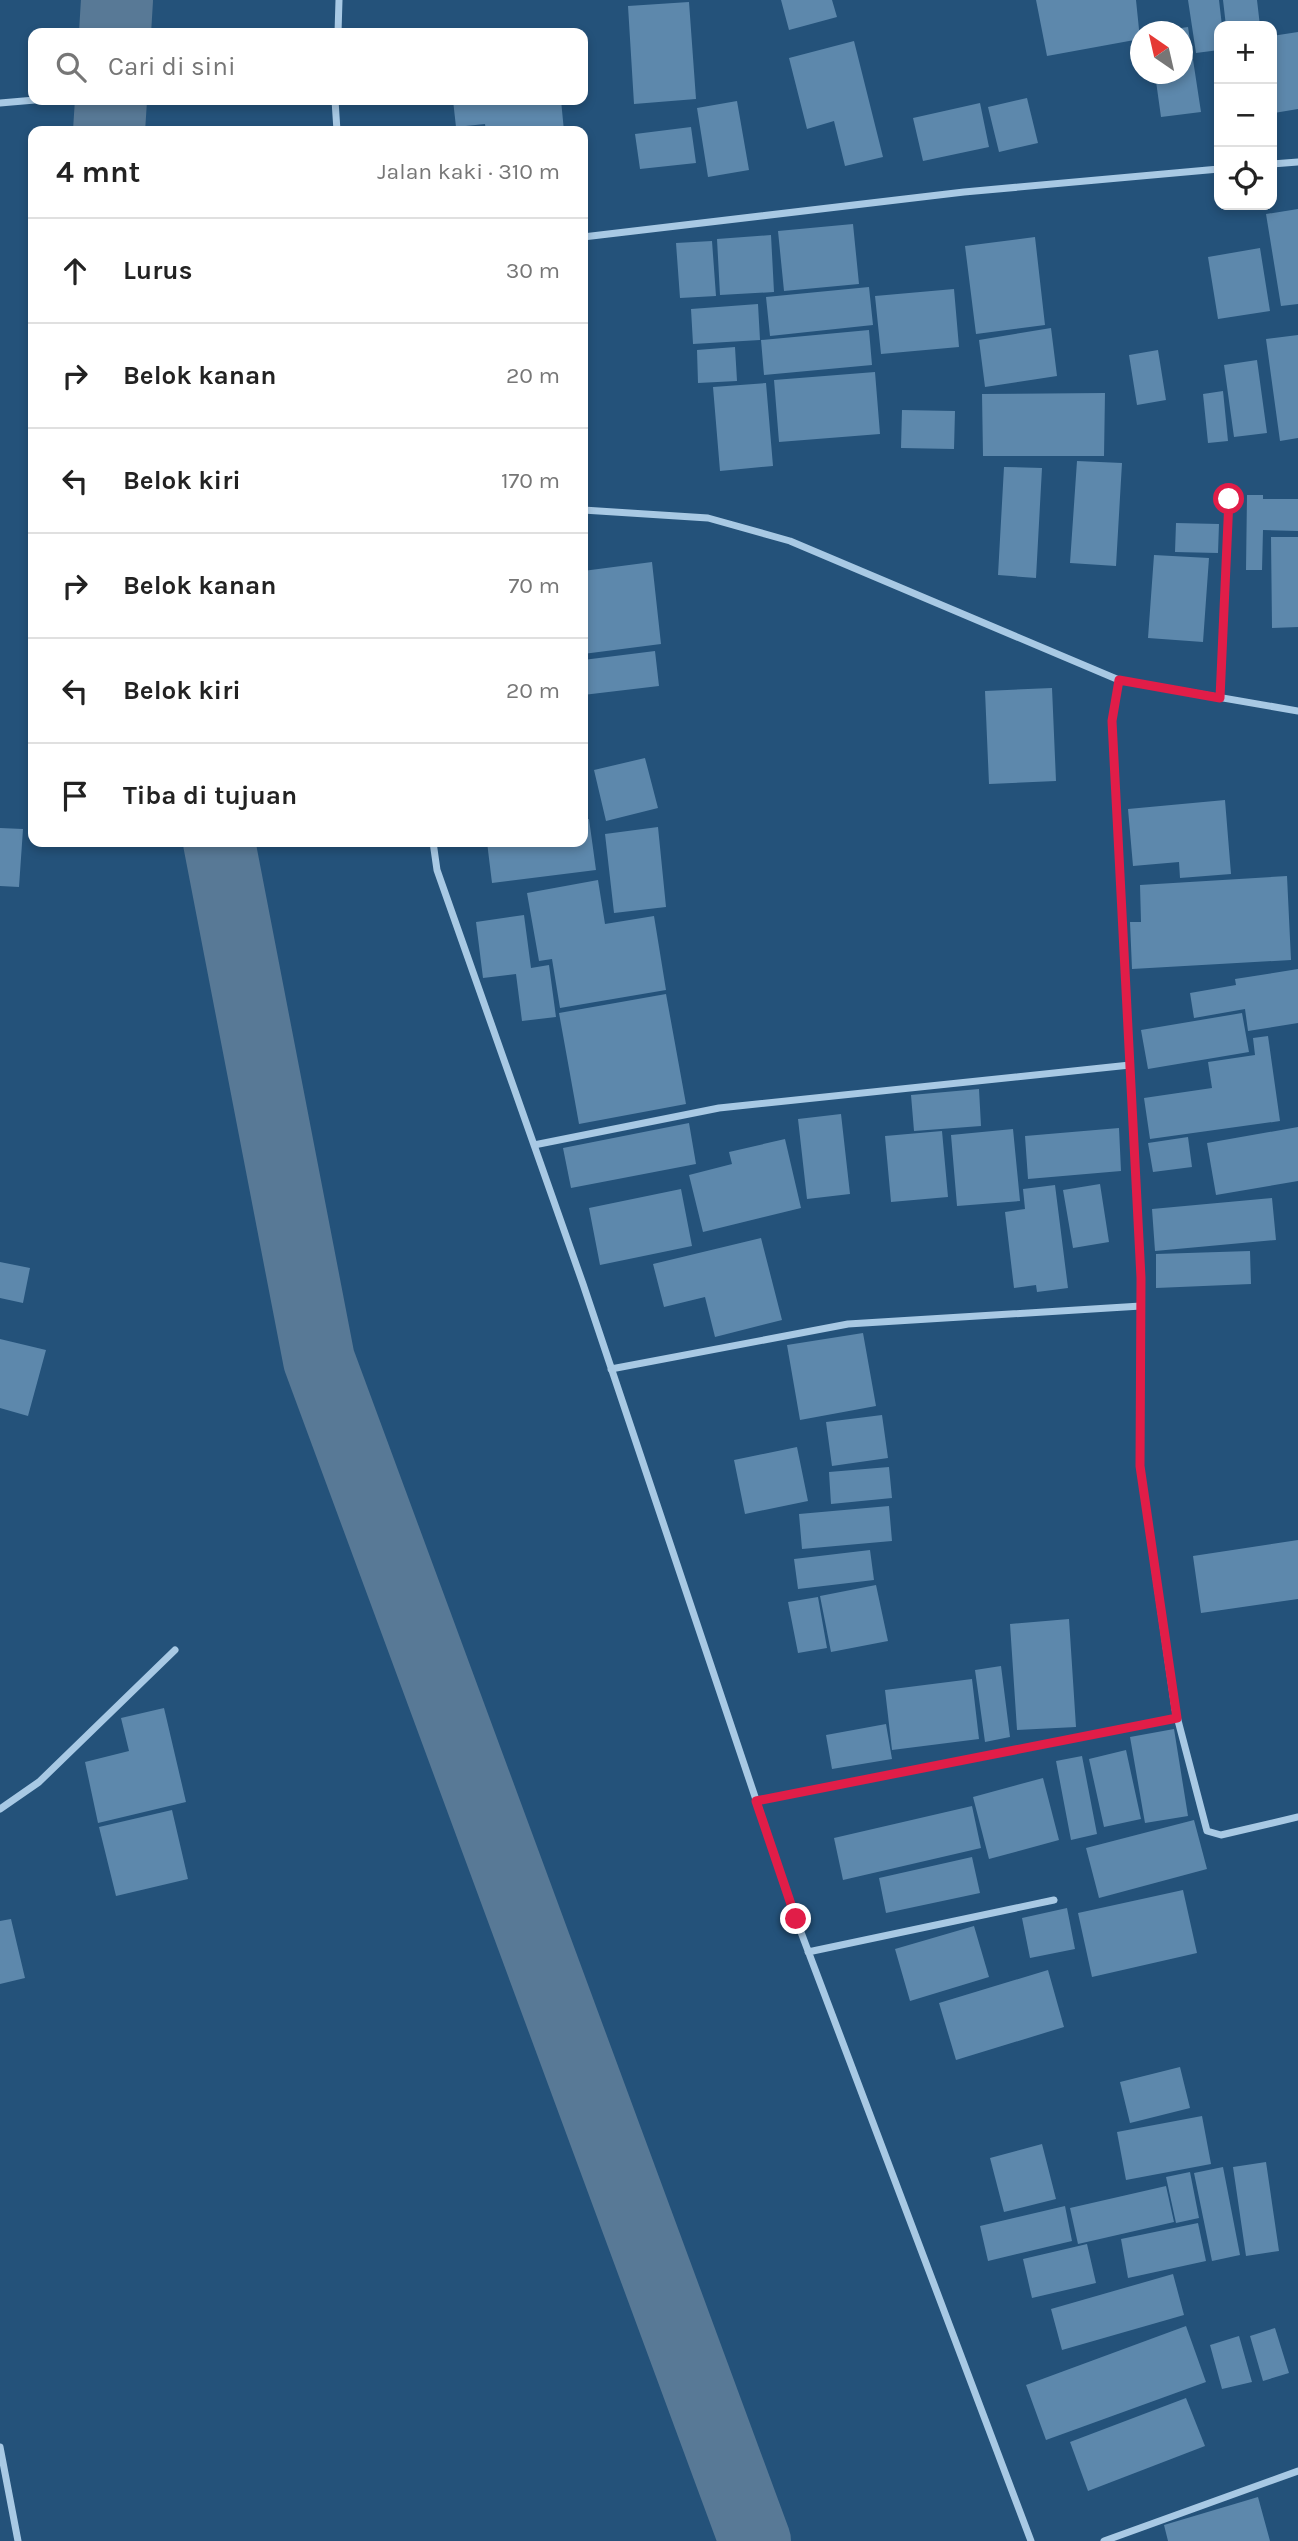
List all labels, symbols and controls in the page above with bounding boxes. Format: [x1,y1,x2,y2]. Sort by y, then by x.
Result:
north arrow [1130,21,1193,84]
map controls [1214,21,1277,210]
button: + [1214,21,1277,84]
search box [28,28,588,105]
icon: search [52,48,90,86]
text: Cari di sini [108,51,236,82]
button: − [1214,84,1277,147]
button: locate [1214,147,1277,210]
text: 4 mnt [56,154,140,190]
text: Jalan kaki · 310 m [377,158,560,185]
icon: ahead [56,252,94,290]
text: Lurus [123,255,192,286]
text: 30 m [506,257,560,284]
icon: right [56,357,94,395]
text: Belok kanan [123,360,276,391]
text: 20 m [506,362,560,389]
icon: left [56,462,94,500]
text: Belok kiri [123,465,241,496]
text: 170 m [501,467,560,494]
route start [1213,483,1244,514]
icon: right [56,567,94,605]
text: Belok kanan [123,570,276,601]
text: 70 m [509,572,560,599]
icon: left [56,672,94,710]
text: Belok kiri [123,675,241,706]
text: 20 m [506,677,560,704]
icon: arrive [56,777,94,815]
text: Tiba di tujuan [123,780,297,811]
route end [780,1903,811,1934]

